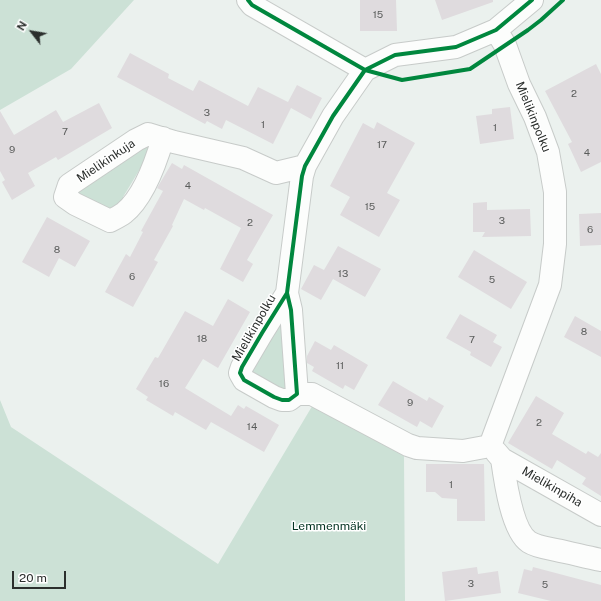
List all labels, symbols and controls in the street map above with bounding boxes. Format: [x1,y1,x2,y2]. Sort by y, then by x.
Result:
house number: 15 [373,9,383,21]
north arrow [12,12,52,52]
text: N [14,19,29,33]
street label: Mielikinpolku [512,80,554,154]
house number: 2 [571,88,577,100]
house number: 3 [204,107,210,119]
house number: 1 [261,119,265,131]
house number: 1 [493,122,497,134]
house number: 7 [62,126,68,138]
street label: Mielikinkuja [74,136,138,186]
house number: 17 [377,139,387,151]
house number: 9 [9,144,15,156]
house number: 4 [584,147,590,159]
house number: 4 [185,180,191,192]
house number: 15 [365,201,375,213]
house number: 3 [499,215,505,227]
house number: 2 [247,217,253,229]
house number: 6 [587,224,593,236]
house number: 8 [54,244,60,256]
house number: 13 [338,268,348,280]
house number: 6 [129,271,135,283]
house number: 5 [489,274,495,286]
street label: Mielikinpolku [229,292,279,364]
house number: 8 [581,326,587,338]
house number: 18 [197,333,207,345]
house number: 7 [469,334,475,346]
house number: 11 [336,360,344,372]
house number: 16 [159,378,169,390]
house number: 9 [407,397,413,409]
house number: 2 [536,417,542,429]
house number: 14 [247,421,257,433]
street label: Mielikinpiha [519,464,585,510]
house number: 1 [449,479,453,491]
park label: Lemmenmäki [292,519,366,533]
scale bar [14,563,68,589]
text: 20 m [19,571,47,585]
house number: 3 [468,578,474,590]
house number: 5 [542,579,548,591]

